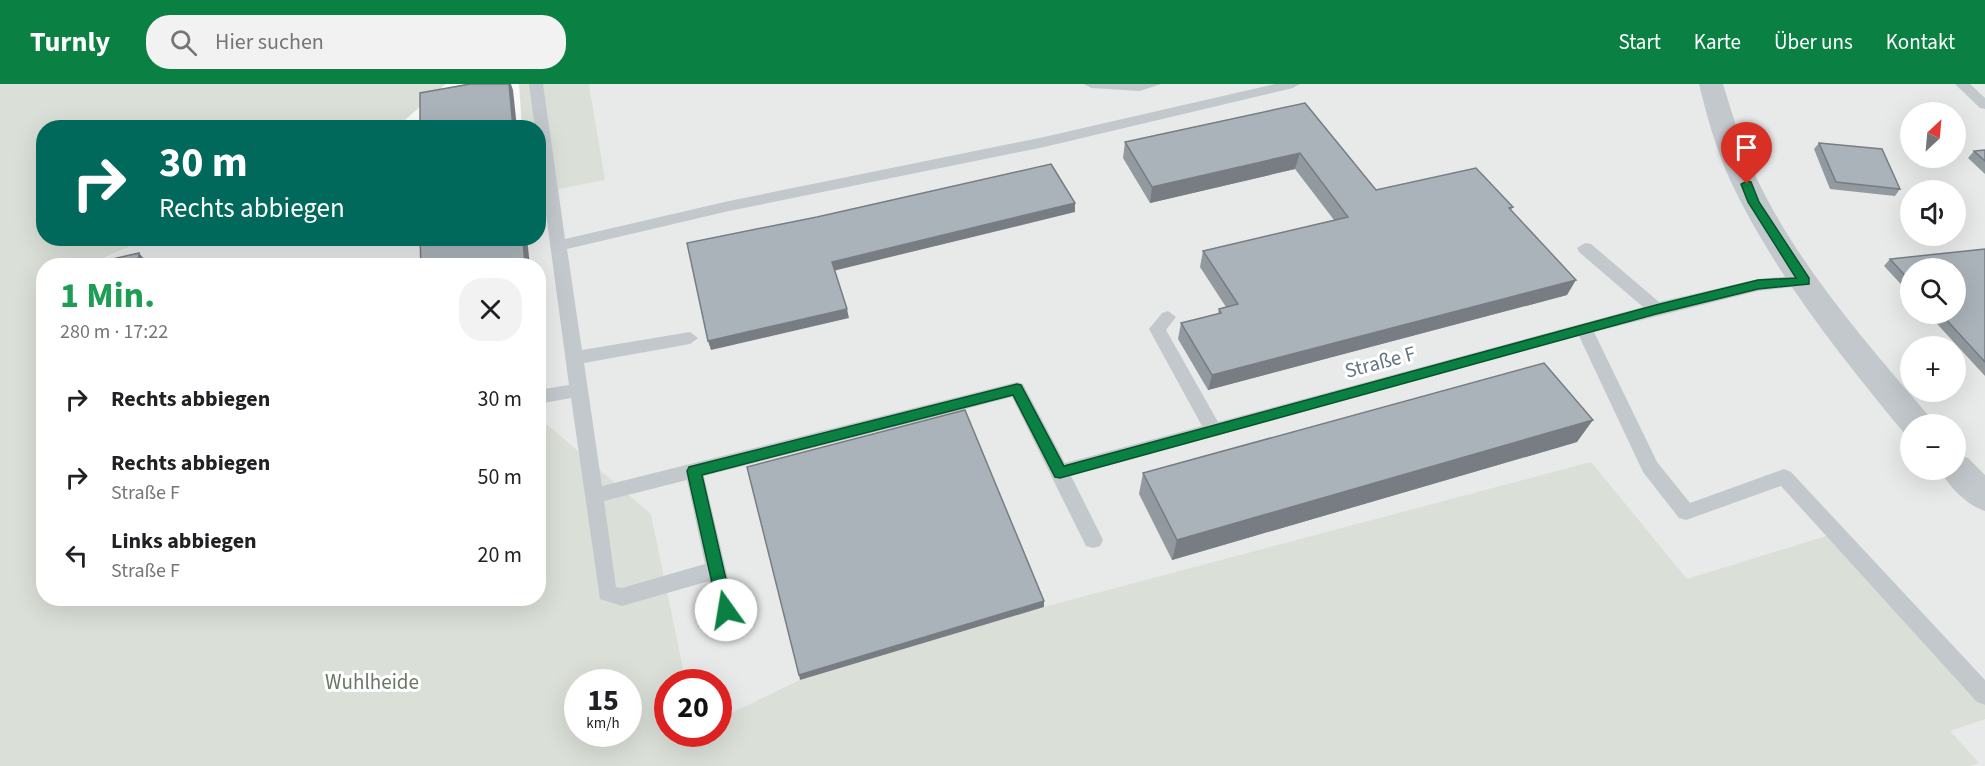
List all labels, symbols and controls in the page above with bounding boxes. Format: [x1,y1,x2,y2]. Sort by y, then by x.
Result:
search box [146,15,566,69]
text: Turnly [30,22,110,62]
icon: search [167,26,200,59]
text: Hier suchen [215,26,324,58]
text: Start [1618,27,1661,57]
text: Karte [1694,27,1741,57]
text: Über uns [1774,27,1853,57]
text: Kontakt [1886,27,1955,57]
north arrow [1900,102,1966,168]
map controls [1900,102,1966,480]
pin [1721,122,1772,184]
icon: arrive [1730,131,1763,164]
text: 30 m [159,133,248,193]
icon: right [60,144,138,222]
button: sound [1900,180,1966,246]
text: Rechts abbiegen [159,189,345,228]
button: search [1900,258,1966,324]
text: 1 Min. [60,270,155,321]
button: close [459,278,522,341]
text: 280 m · 17:22 [60,318,168,346]
button: + [1900,336,1966,402]
street label: Straße F [1341,338,1419,386]
icon: right [60,383,93,416]
text: Rechts abbiegen [111,383,270,415]
text: 30 m [477,383,522,415]
button: − [1900,414,1966,480]
text: Rechts abbiegen [111,447,270,479]
icon: right [60,461,93,494]
text: 50 m [477,461,522,493]
text: Straße F [111,479,180,507]
text: Links abbiegen [111,525,257,557]
icon: left [60,539,93,572]
text: 20 m [477,539,522,571]
text: Straße F [111,557,180,585]
position arrow [694,578,758,642]
park label: Wuhlheide [325,667,419,697]
speed limit sign: 20 [654,669,732,747]
text: 15 [587,679,619,722]
text: km/h [586,713,620,734]

